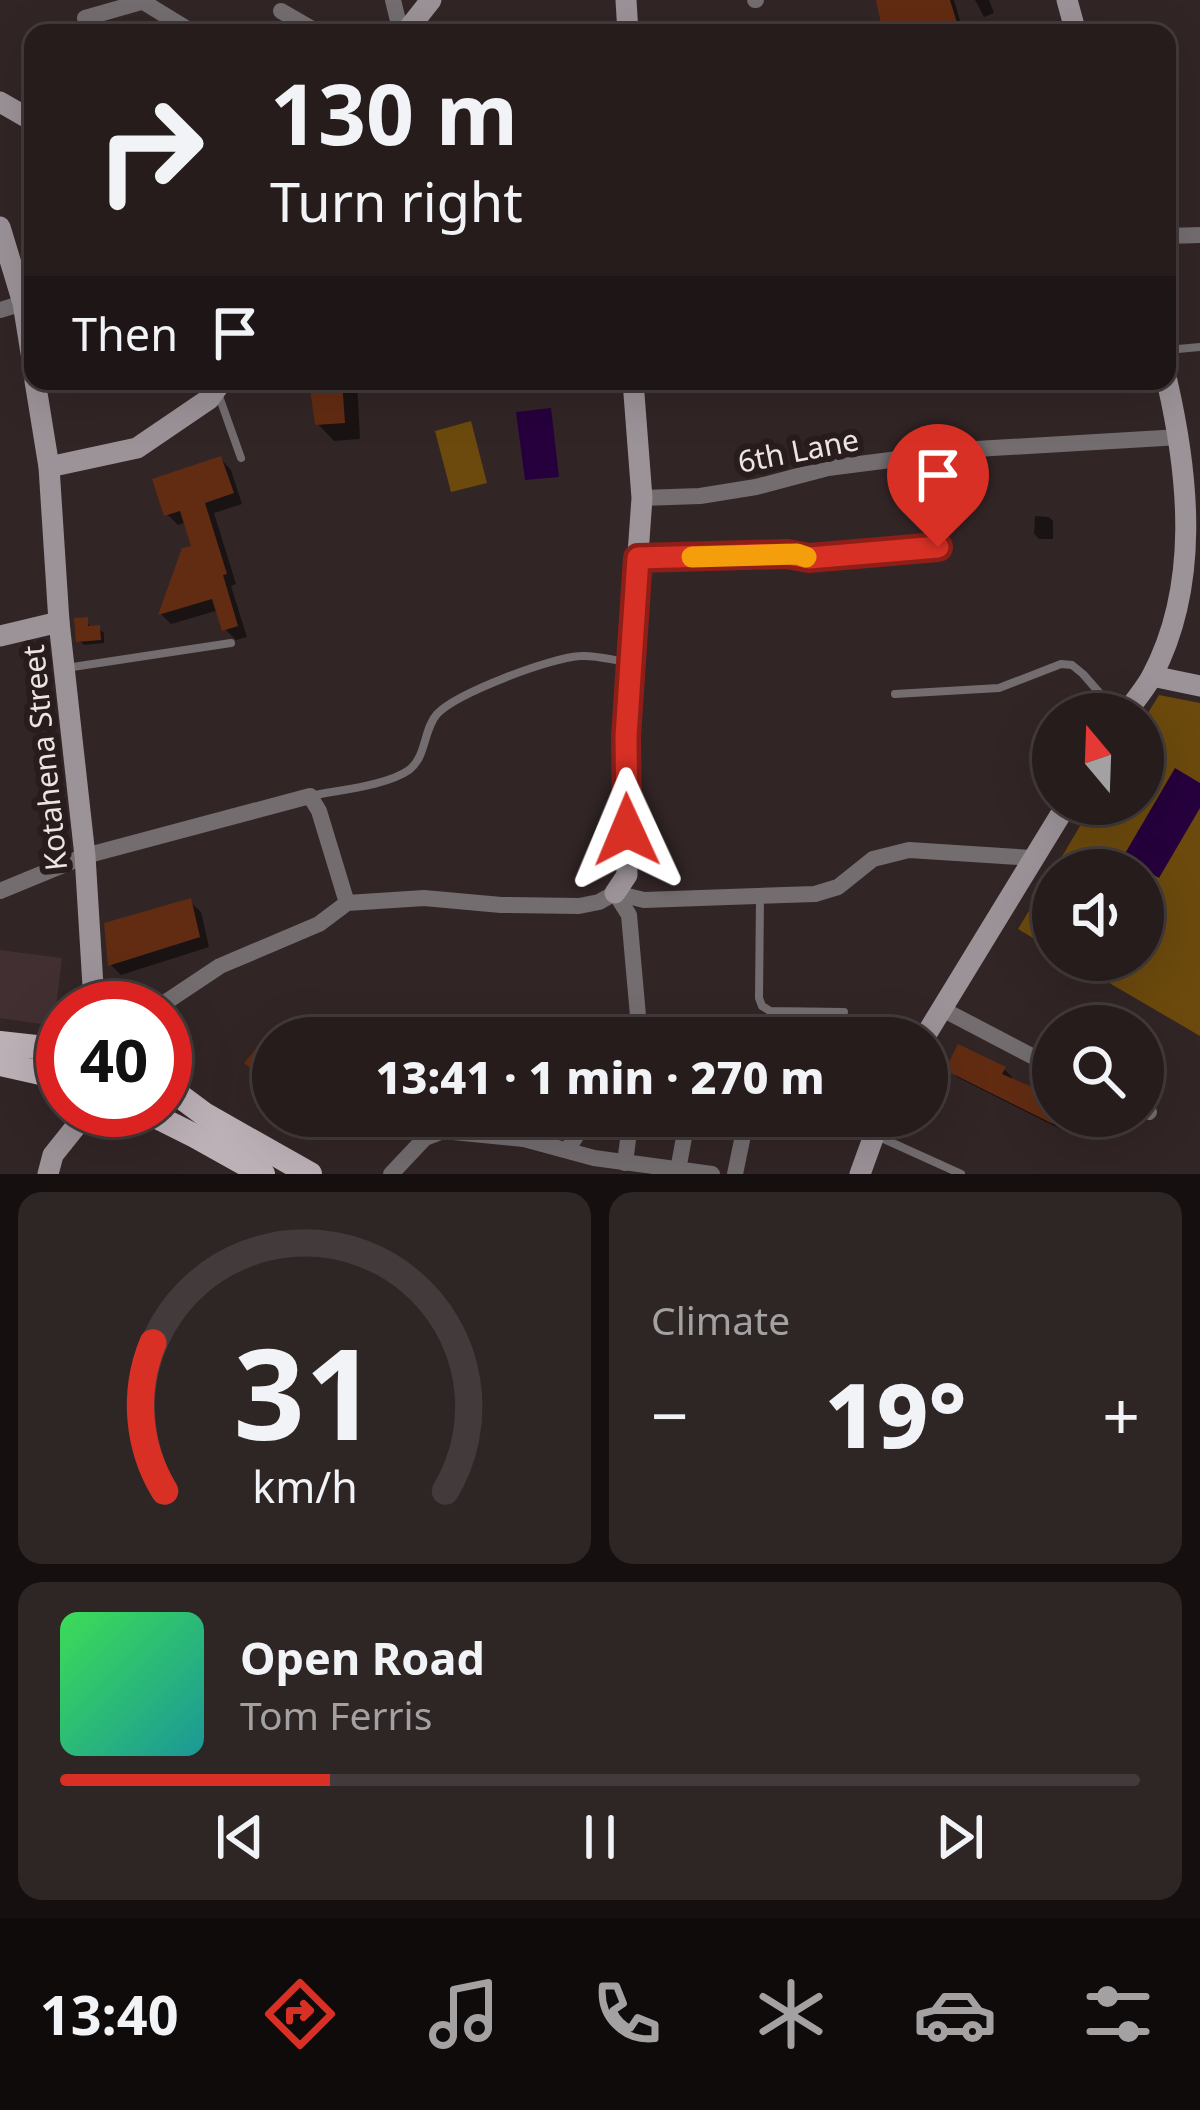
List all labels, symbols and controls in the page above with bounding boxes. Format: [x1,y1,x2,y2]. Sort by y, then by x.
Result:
text: 130 m [270,55,518,170]
icon: right [72,72,228,228]
text: Turn right [270,164,523,238]
icon: arrive [202,300,268,366]
text: Then [72,303,178,364]
street label: 6th Lane [734,418,862,482]
pin [887,424,989,547]
icon: arrive [905,442,971,508]
street label: Kotahena Street [12,643,76,873]
north arrow [1032,693,1164,825]
map controls [1032,693,1164,1137]
position arrow [564,767,690,893]
button: sound [1032,849,1164,981]
speed limit sign: 40 [36,981,192,1137]
button: search [1032,1005,1164,1137]
text: 13:41 · 1 min · 270 m [375,1046,825,1107]
text: Climate [651,1293,790,1346]
text: 31 [233,1307,376,1477]
text: 19° [824,1352,967,1474]
text: − [651,1369,689,1459]
text: + [1102,1369,1140,1459]
text: km/h [252,1457,357,1516]
text: Open Road [240,1627,485,1688]
text: Tom Ferris [240,1688,432,1741]
icon: previous [207,1804,273,1870]
icon: pause [567,1804,633,1870]
icon: next [927,1804,993,1870]
icon: directions [258,1972,342,2056]
icon: music [422,1972,506,2056]
icon: phone [585,1972,669,2056]
icon: climate [749,1972,833,2056]
icon: car [913,1972,997,2056]
icon: filters [1076,1972,1160,2056]
text: 13:40 [40,1977,179,2051]

